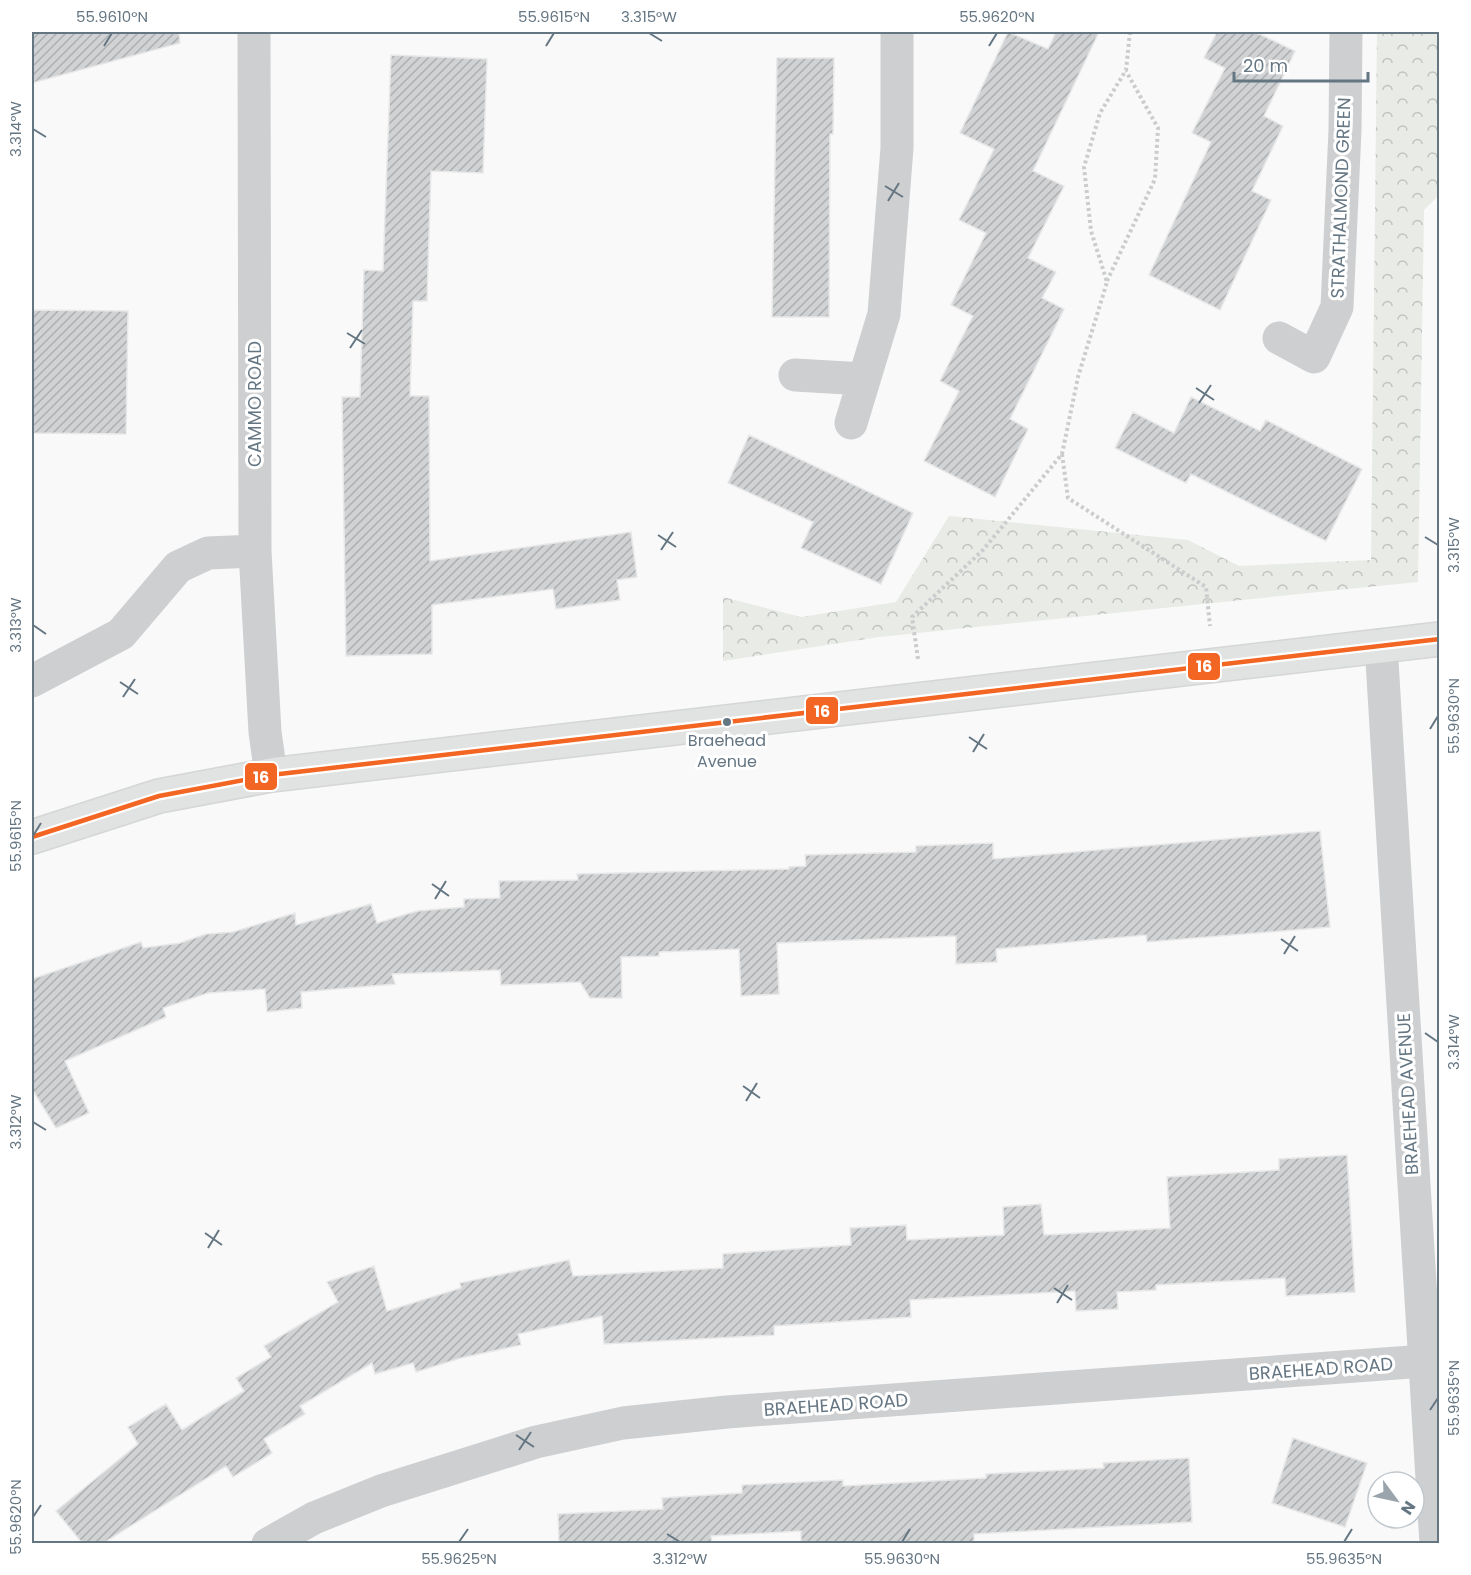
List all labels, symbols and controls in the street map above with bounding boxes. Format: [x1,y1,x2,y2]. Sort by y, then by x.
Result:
text: 55.9610°N [76,6,148,27]
text: 55.9615°N [518,6,590,27]
text: 3.315°W [621,6,677,27]
text: 55.9620°N [959,6,1035,27]
scale bar [1234,45,1368,83]
text: 20 m [1243,53,1288,78]
street label: STRATHALMOND GREEN [1324,97,1357,299]
text: 3.314°W [5,101,26,157]
street label: CAMMO ROAD [242,341,267,467]
text: 3.315°W [1443,517,1464,573]
text: 3.313°W [5,597,26,653]
line badge: 16 [1187,652,1221,681]
text: 16 [1196,655,1212,678]
text: 55.9630°N [1443,678,1464,754]
line badge: 16 [805,696,839,725]
text: 16 [814,700,830,723]
marker: Braehead Avenue [721,716,733,728]
place label: Braehead Avenue [688,729,766,773]
line badge: 16 [244,762,278,791]
text: 16 [253,766,269,789]
text: 55.9615°N [5,800,26,872]
street label: BRAEHEAD AVENUE [1391,1012,1424,1176]
text: 3.314°W [1443,1014,1464,1070]
text: 3.312°W [5,1094,26,1150]
street label: BRAEHEAD ROAD [1248,1351,1394,1386]
text: 55.9635°N [1443,1360,1464,1436]
street label: BRAEHEAD ROAD [763,1387,909,1422]
north arrow [1366,1470,1426,1530]
text: 55.9620°N [5,1479,26,1555]
text: N [1395,1497,1421,1519]
text: 55.9625°N [421,1548,497,1569]
text: 3.312°W [652,1548,708,1569]
text: 55.9630°N [864,1548,940,1569]
text: 55.9635°N [1306,1548,1382,1569]

